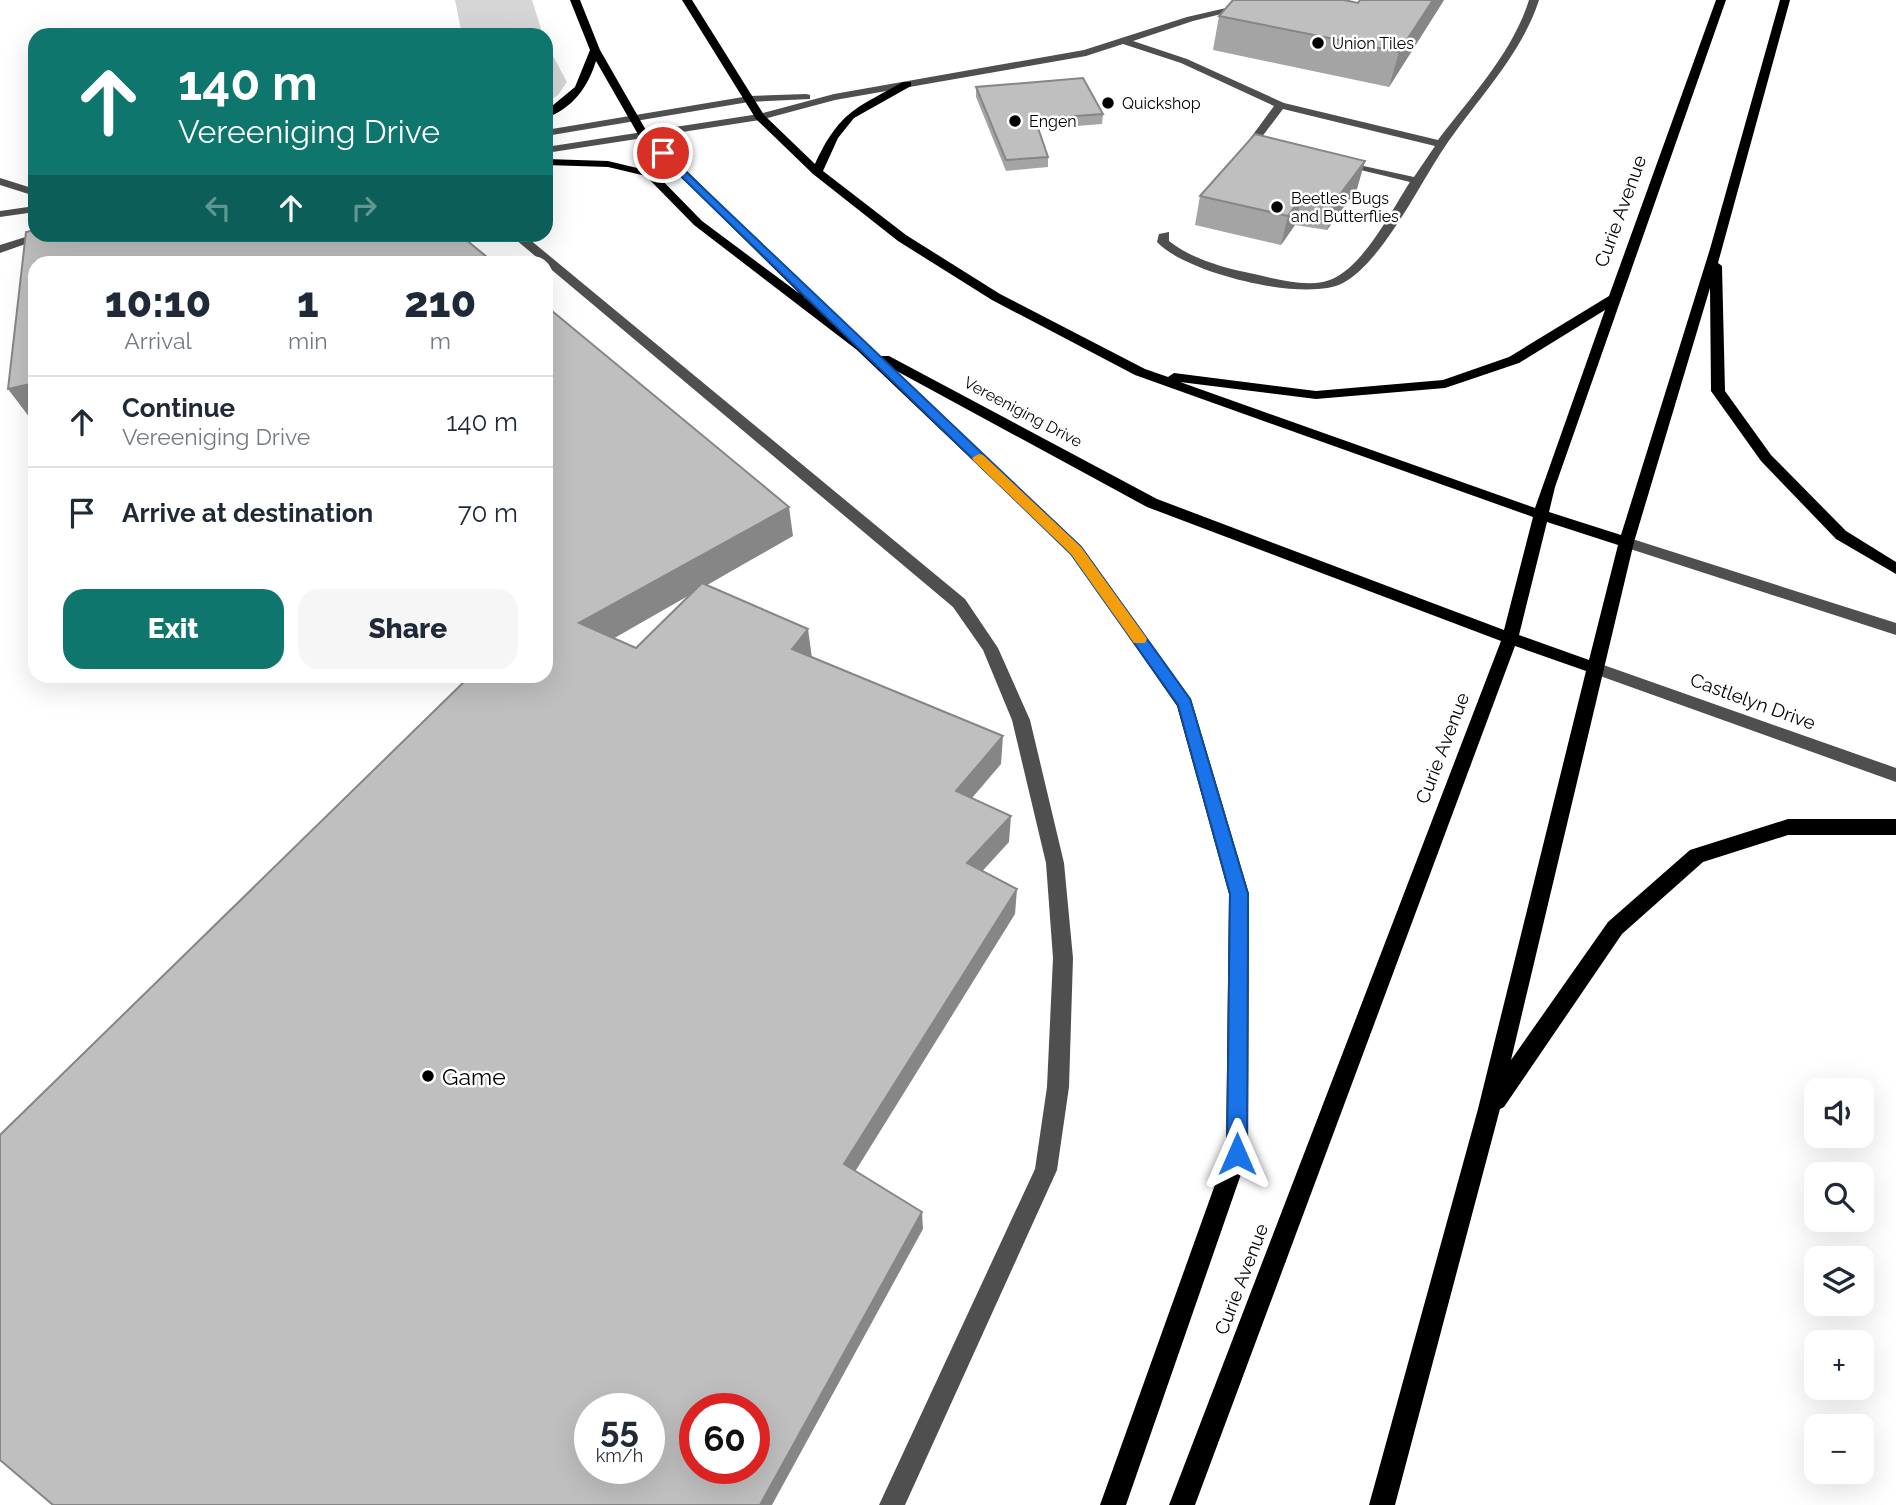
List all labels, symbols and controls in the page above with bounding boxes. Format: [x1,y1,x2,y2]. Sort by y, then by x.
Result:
place label: Union Tiles [1332,34,1414,53]
marker: Union Tiles [1310,35,1326,51]
text: 140 m [178,54,318,111]
icon: ahead [63,56,154,147]
place label: Quickshop [1122,94,1201,113]
marker: Quickshop [1100,95,1116,111]
place label: Engen [1029,112,1077,131]
text: Vereeniging Drive [178,113,440,150]
marker: Engen [1007,113,1023,129]
pin [633,123,693,183]
icon: arrive [644,134,682,172]
street label: Curie Avenue [1590,152,1650,270]
icon: left [199,189,237,227]
icon: ahead [272,189,310,227]
icon: right [345,189,383,227]
place label: Beetles Bugs and Butterflies [1291,189,1399,226]
marker: Beetles Bugs and Butterflies [1269,199,1285,215]
text: 10:10 [105,278,211,327]
text: 1 [297,278,319,327]
text: 210 [404,278,476,327]
text: Arrival [124,327,192,354]
text: min [288,327,328,354]
text: m [430,327,451,354]
street label: Vereeniging Drive [961,373,1085,451]
text: Continue [122,393,235,423]
icon: ahead [63,403,101,441]
text: 140 m [446,407,518,437]
text: Vereeniging Drive [122,423,310,450]
icon: arrive [63,494,101,532]
text: Arrive at destination [122,498,373,528]
text: 70 m [458,498,518,528]
button: Exit [63,589,284,669]
button: Share [298,589,518,669]
street label: Castlelyn Drive [1687,668,1819,734]
street label: Curie Avenue [1411,689,1473,807]
place label: Game [442,1063,506,1090]
marker: Game [420,1068,436,1084]
map controls [1804,1078,1874,1484]
button: sound [1804,1078,1874,1148]
position arrow [1200,1117,1274,1191]
button: search [1804,1162,1874,1232]
street label: Curie Avenue [1210,1220,1272,1338]
button: layers [1804,1246,1874,1316]
button: + [1804,1330,1874,1400]
speed limit sign: 60 [679,1393,770,1484]
text: 55 [600,1409,639,1450]
button: − [1804,1414,1874,1484]
text: km/h [596,1445,643,1466]

